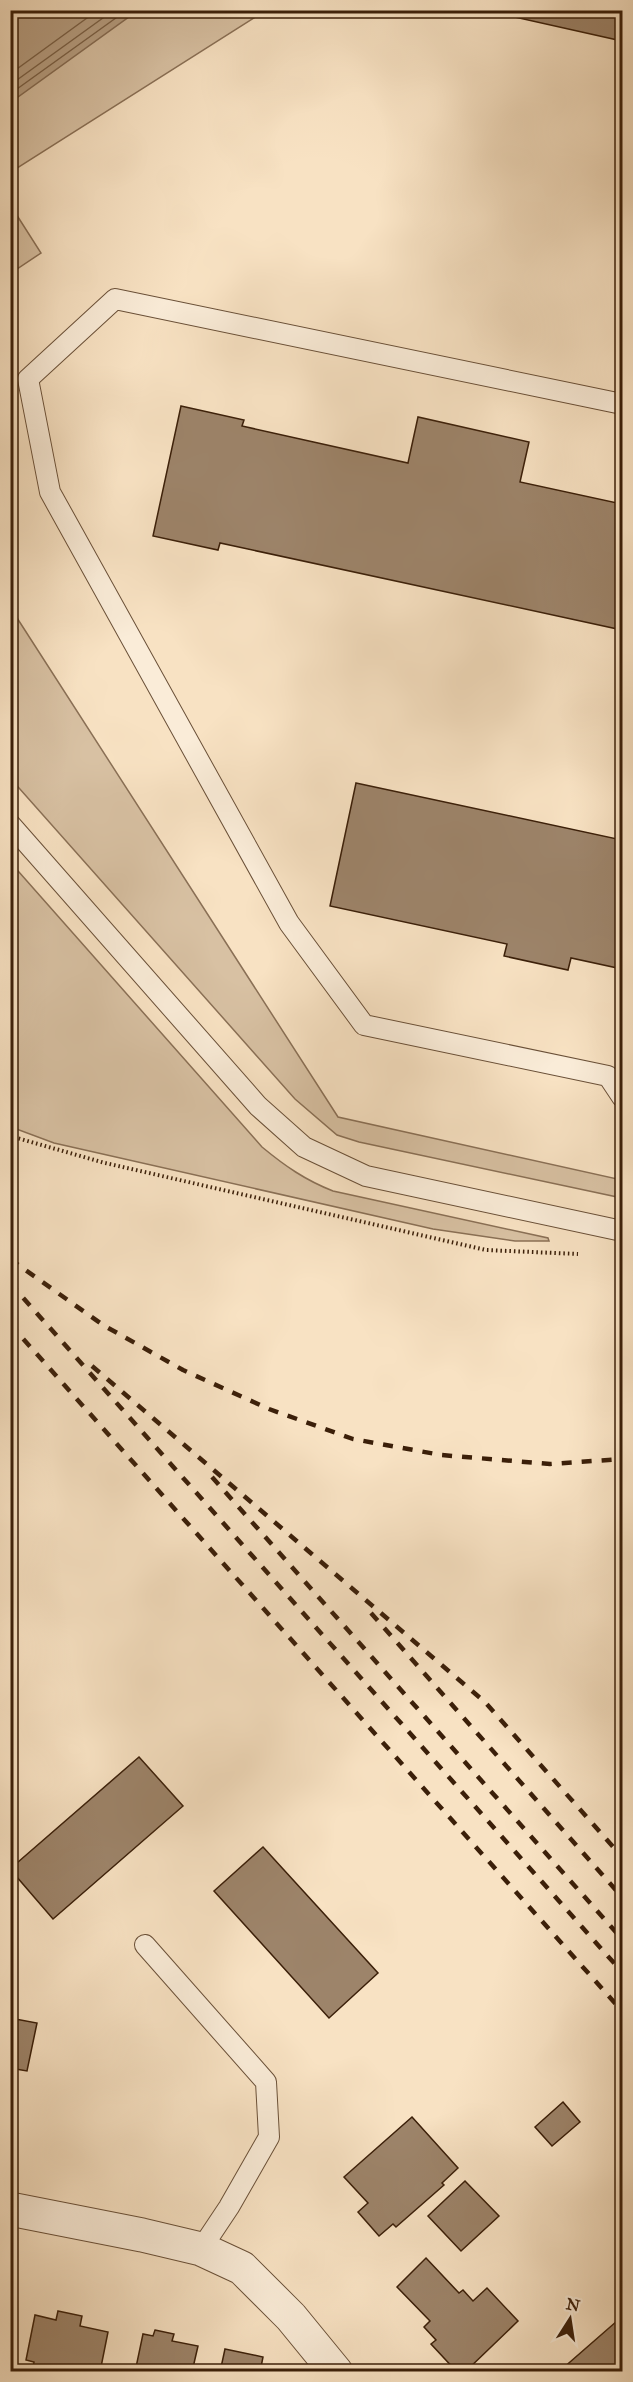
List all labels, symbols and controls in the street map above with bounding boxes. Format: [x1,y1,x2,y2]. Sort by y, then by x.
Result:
north arrow [540,2289,600,2349]
text: N [564,2294,582,2316]

